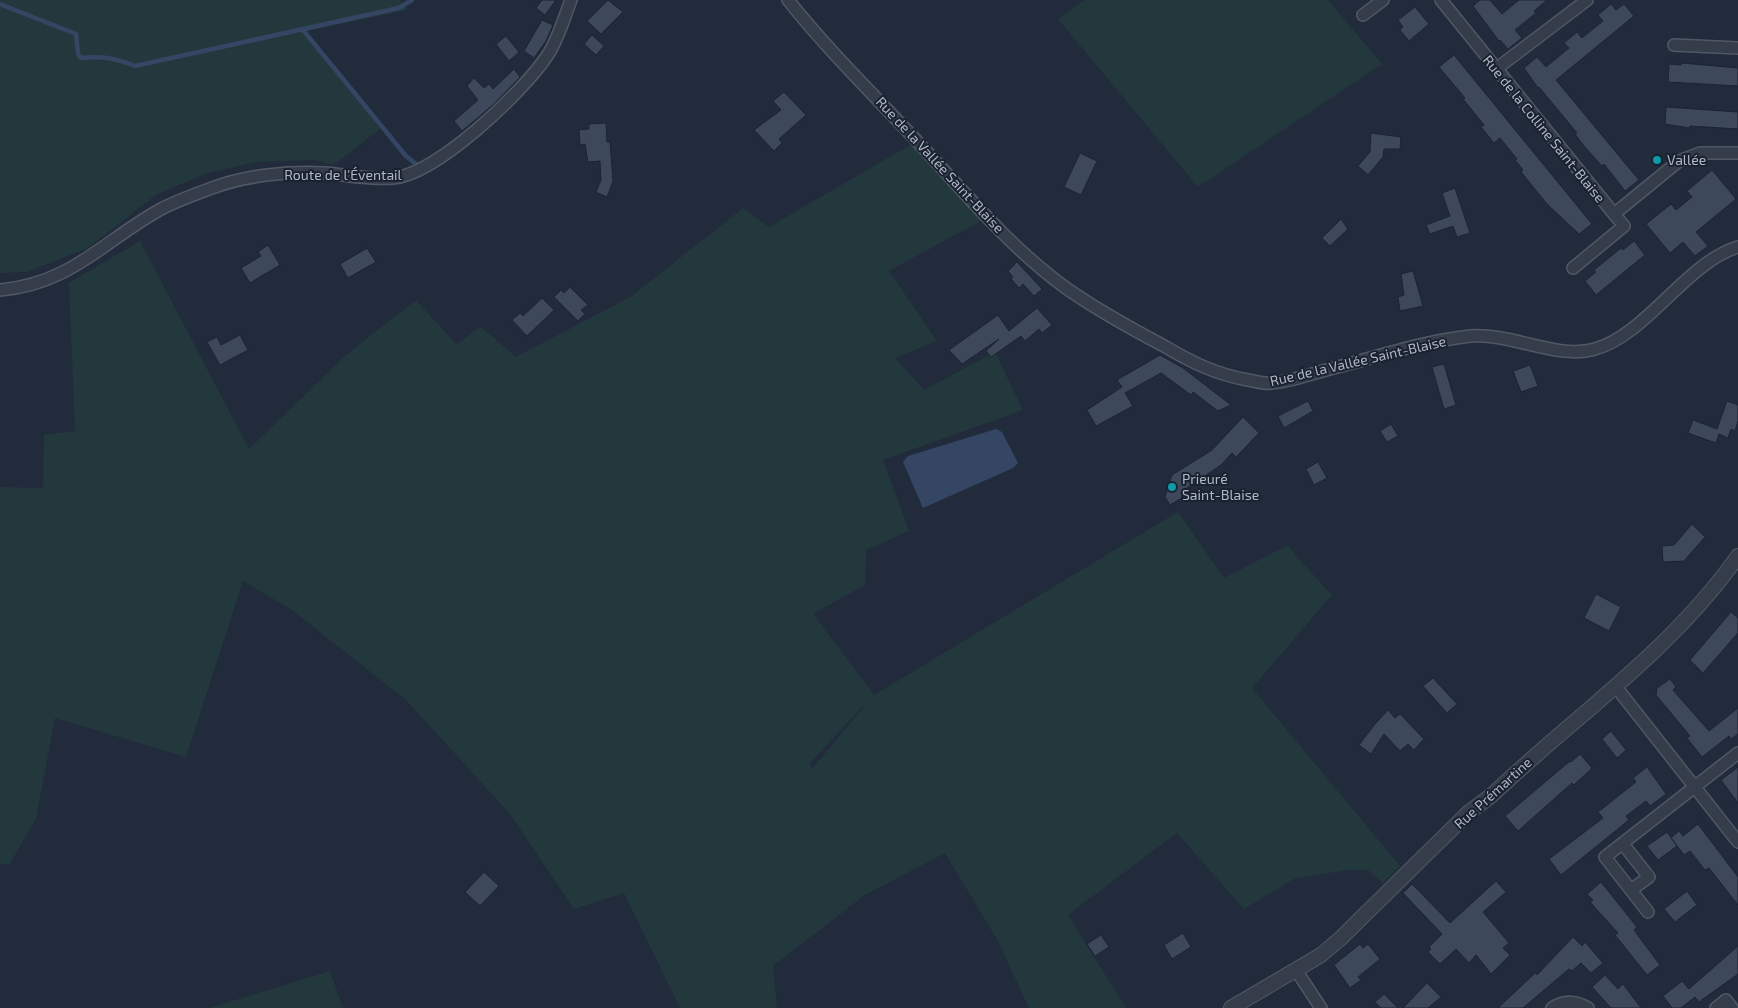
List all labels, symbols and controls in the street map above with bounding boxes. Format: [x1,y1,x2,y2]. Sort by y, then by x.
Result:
street label: Rue de la Colline Saint-Blaise [1480,52,1609,206]
street label: Rue de la Vallée Saint-Blaise [873,93,1008,236]
place label: Vallée [1667,151,1706,168]
marker: Vallée [1651,154,1663,166]
street label: Route de l'Éventail [284,166,403,183]
street label: Rue de la Vallée Saint-Blaise [1268,332,1448,389]
place label: Prieuré Saint-Blaise [1182,470,1259,503]
marker: Prieuré Saint-Blaise [1166,481,1178,493]
street label: Rue Prémartine [1450,753,1535,832]

